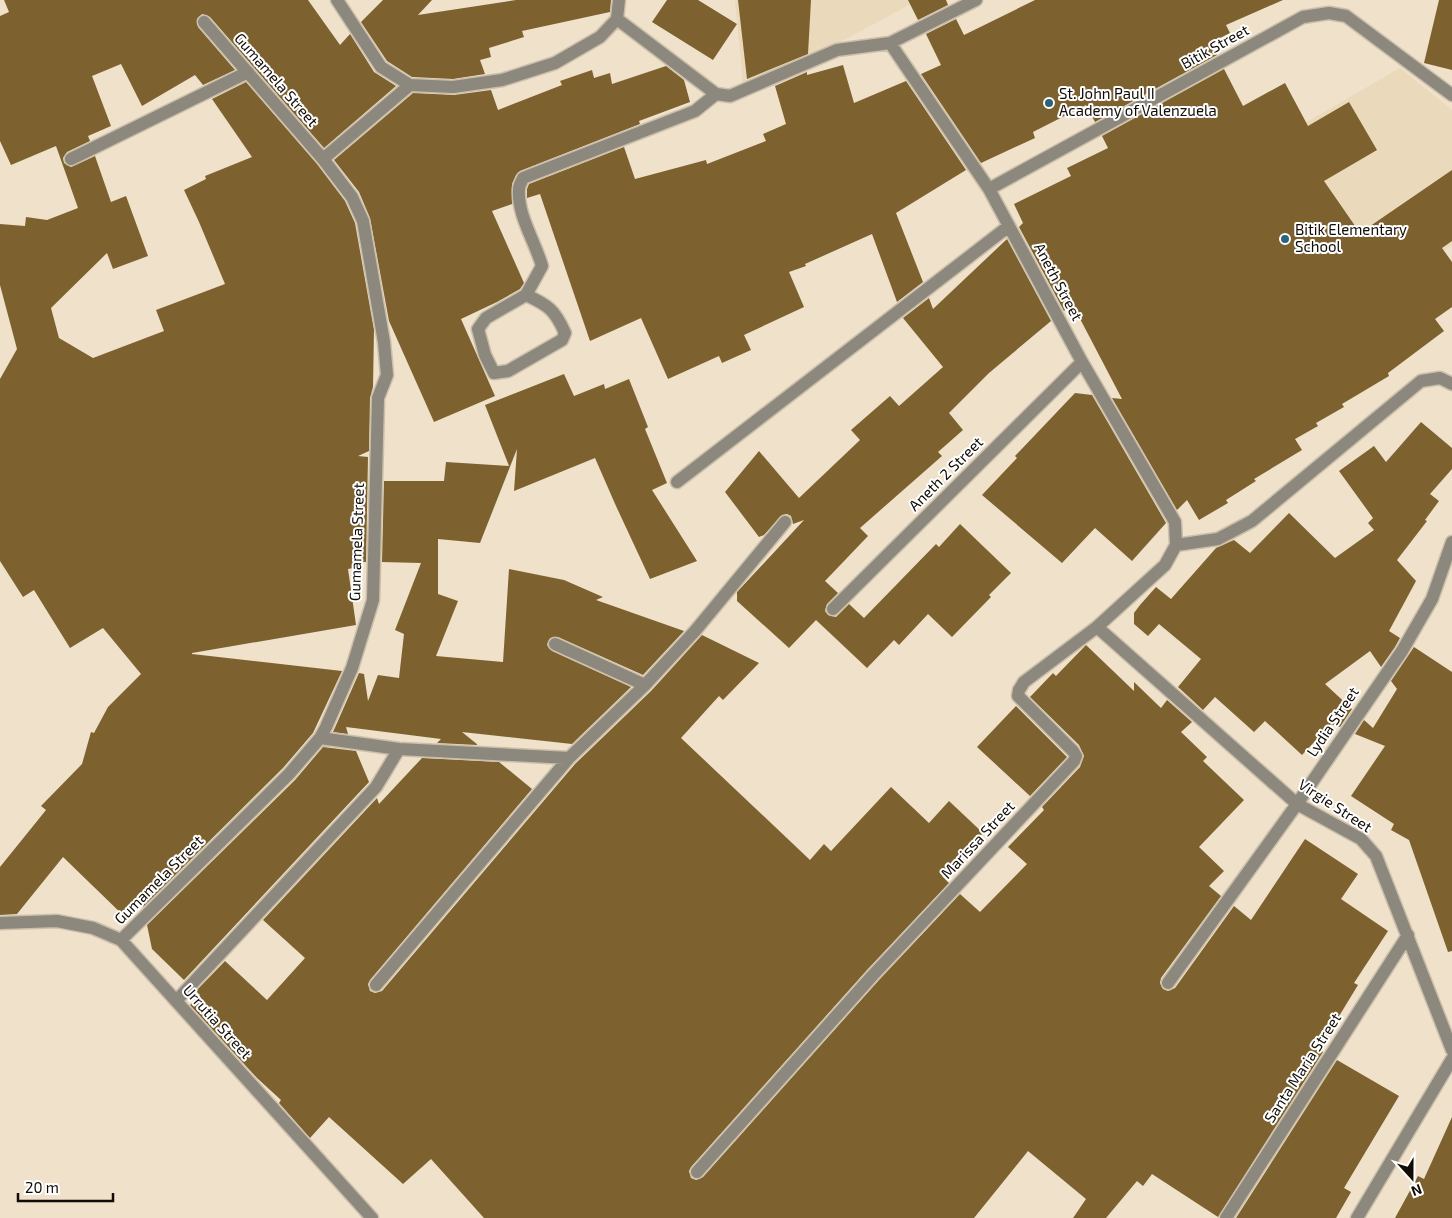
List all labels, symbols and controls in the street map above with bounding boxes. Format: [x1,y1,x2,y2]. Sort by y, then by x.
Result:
street label: Bitik Street [1177,20,1252,72]
street label: Gumamela Street [231,29,323,130]
place label: St. John Paul II Academy of Valenzuela [1059,84,1217,119]
marker: St. John Paul II Academy of Valenzuela [1043,97,1055,109]
place label: Bitik Elementary School [1295,220,1407,255]
marker: Bitik Elementary School [1279,233,1291,245]
street label: Aneth Street [1031,240,1087,324]
street label: Aneth 2 Street [905,432,986,514]
street label: Gumamela Street [345,482,367,601]
street label: Lydia Street [1302,683,1362,760]
street label: Virgie Street [1295,775,1376,836]
street label: Marissa Street [937,797,1018,882]
street label: Gumamela Street [110,831,207,927]
street label: Urrutia Street [180,981,256,1062]
street label: Santa Maria Street [1260,1009,1344,1126]
north arrow [1387,1153,1437,1203]
scale bar [18,1170,112,1202]
text: 20 m [25,1178,59,1196]
text: N [1409,1181,1425,1200]

